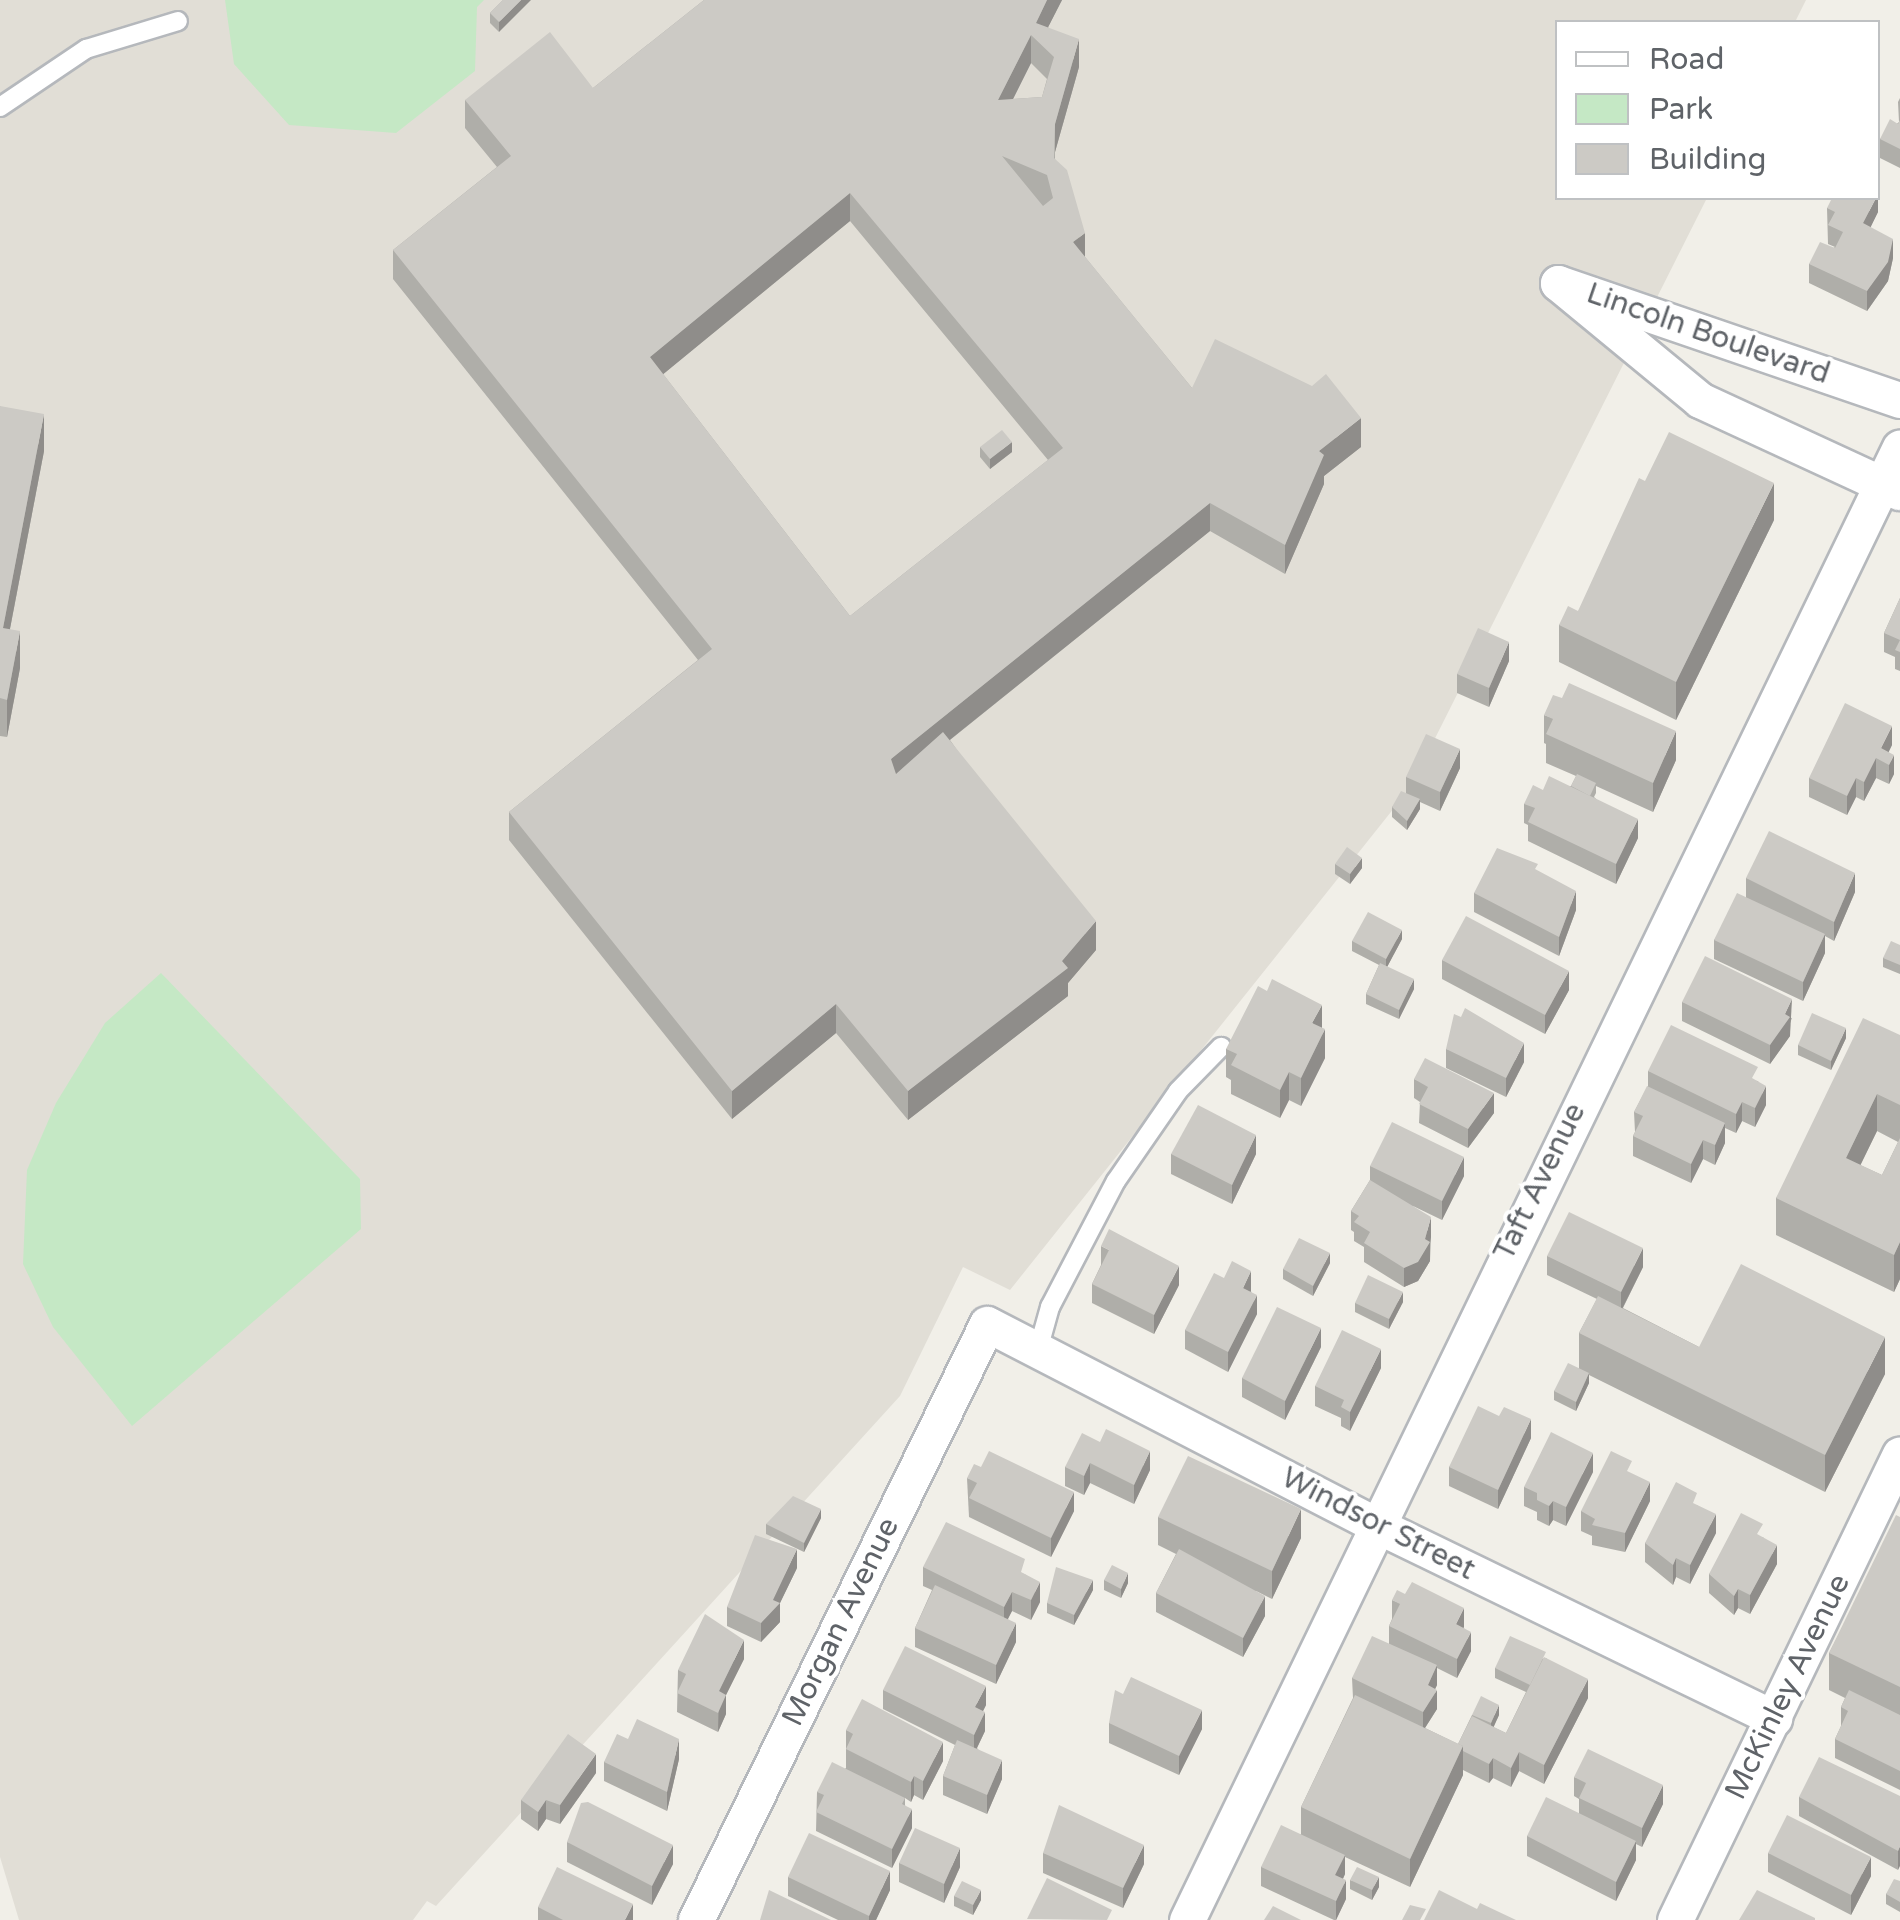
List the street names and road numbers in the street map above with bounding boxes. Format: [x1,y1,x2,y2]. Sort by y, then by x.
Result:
street label: Lincoln Boulevard [1582,276,1834,392]
street label: Taft Avenue [1487,1098,1593,1266]
street label: Windsor Street [1275,1460,1481,1588]
street label: Morgan Avenue [775,1512,907,1732]
street label: McKinley Avenue [1718,1569,1858,1805]

